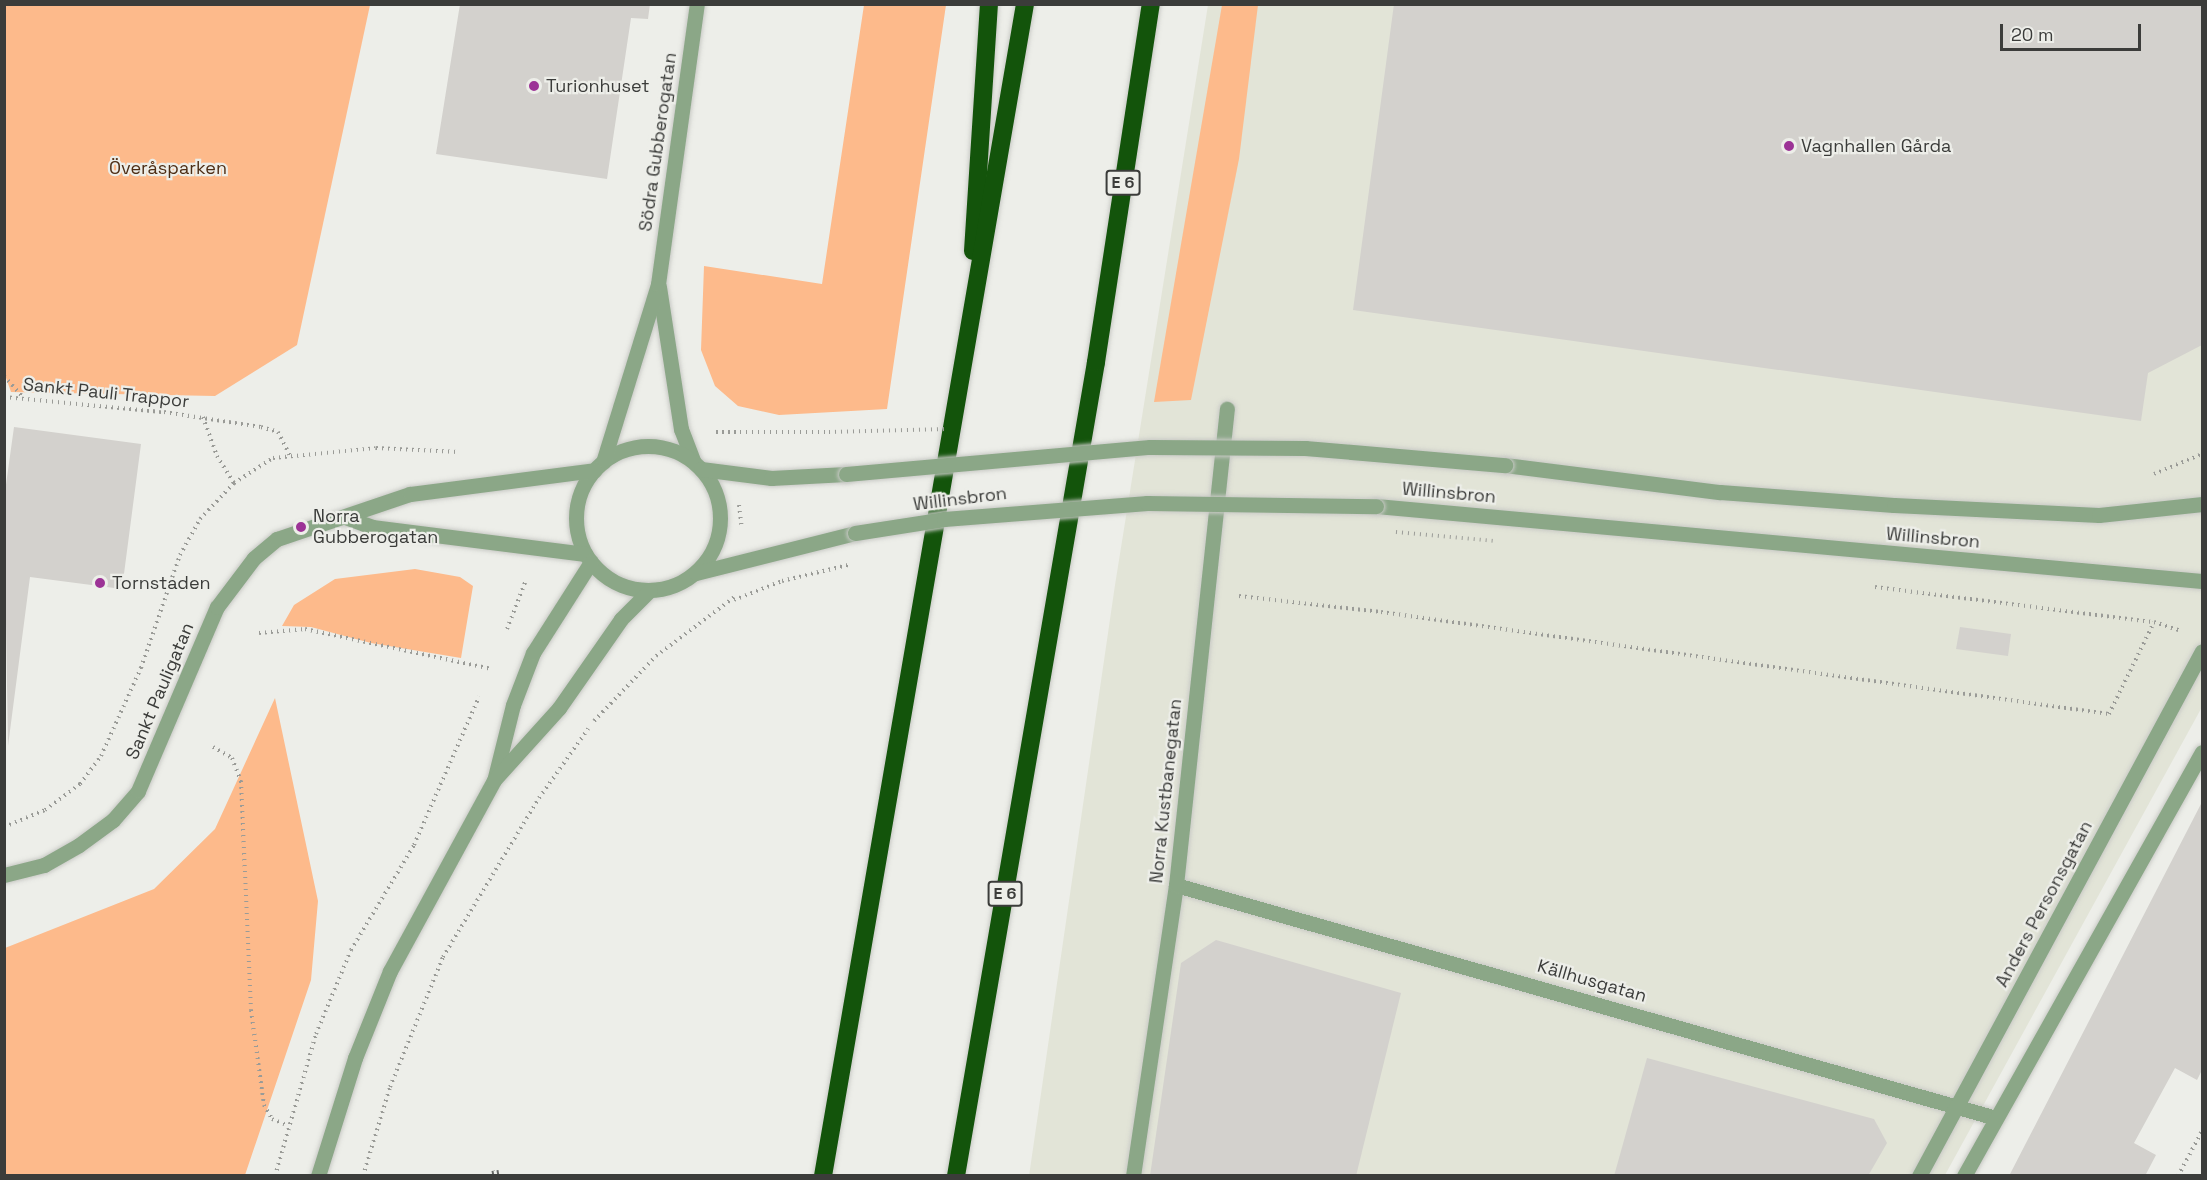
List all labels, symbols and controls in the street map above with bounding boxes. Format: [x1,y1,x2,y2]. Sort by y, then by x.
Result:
scale bar [2003,12,2144,50]
text: 20 m [2011,23,2054,46]
street label: Södra Gubberogatan [635,51,681,233]
place label: Turionhuset [546,75,650,97]
marker: Turionhuset [527,79,541,93]
place label: Vagnhallen Gårda [1801,135,1951,157]
marker: Vagnhallen Gårda [1782,139,1796,153]
park label: Överåsparken [109,157,227,179]
road number: E 6 [1105,170,1141,196]
street label: Sankt Pauli Trappor [22,374,190,412]
street label: Willinsbron [1401,478,1497,508]
street label: Willinsbron [912,483,1008,515]
place label: Norra Gubberogatan [313,506,438,548]
marker: Norra Gubberogatan [294,520,308,534]
street label: Willinsbron [1885,523,1981,553]
place label: Tornstaden [112,572,211,594]
marker: Tornstaden [93,576,107,590]
street label: Sankt Pauligatan [121,619,199,763]
street label: Norra Kustbanegatan [1146,698,1186,884]
street label: Anders Personsgatan [1991,817,2097,991]
road number: E 6 [987,881,1023,907]
street label: Källhusgatan [1535,955,1649,1007]

